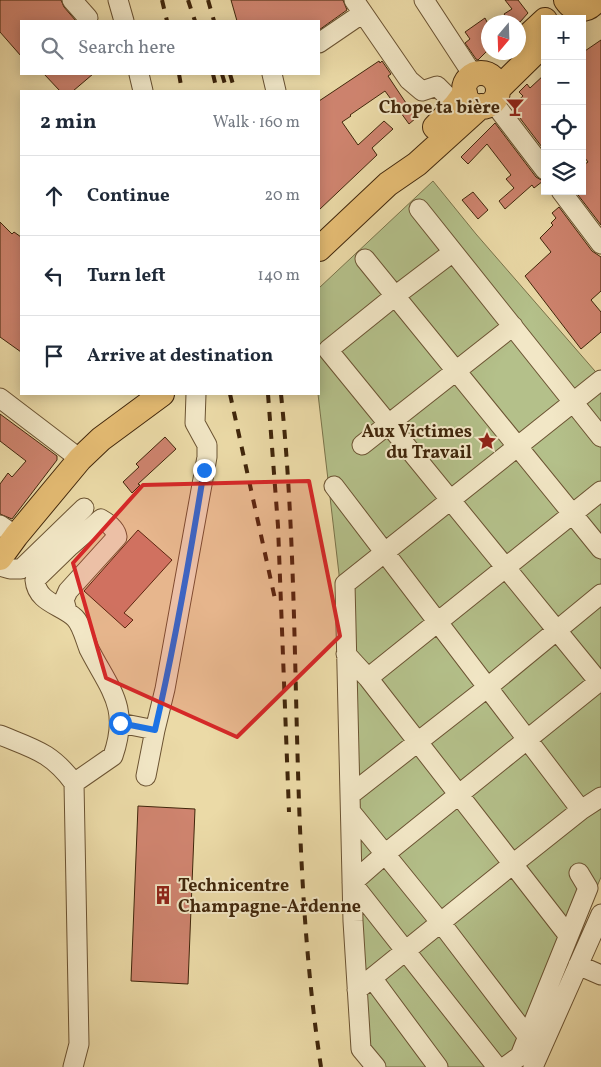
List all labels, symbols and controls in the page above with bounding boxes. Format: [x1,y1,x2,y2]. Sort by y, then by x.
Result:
north arrow [481,15,526,60]
map controls [541,15,586,195]
button: + [541,15,586,60]
search box [20,20,320,75]
icon: search [38,34,66,62]
text: Search here [78,35,175,61]
button: − [541,60,586,105]
place label: Chope ta bière [379,96,500,121]
bar icon: Chope ta bière [504,96,526,118]
button: locate [541,105,586,150]
text: 2 min [40,108,97,137]
text: Walk · 160 m [213,112,300,134]
button: layers [541,150,586,195]
icon: ahead [40,182,68,210]
text: Continue [87,183,170,209]
text: 20 m [265,185,300,207]
icon: left [40,262,68,290]
text: Turn left [87,263,166,289]
text: 140 m [258,265,300,287]
icon: arrive [40,342,68,370]
text: Arrive at destination [87,343,273,369]
place label: Aux Victimes du Travail [362,420,472,466]
place icon: Aux Victimes du Travail [476,430,498,452]
route end [193,459,216,482]
route start [109,712,132,735]
place label: Technicentre Champagne-Ardenne [178,874,361,920]
building icon: Technicentre Champagne-Ardenne [152,884,174,906]

